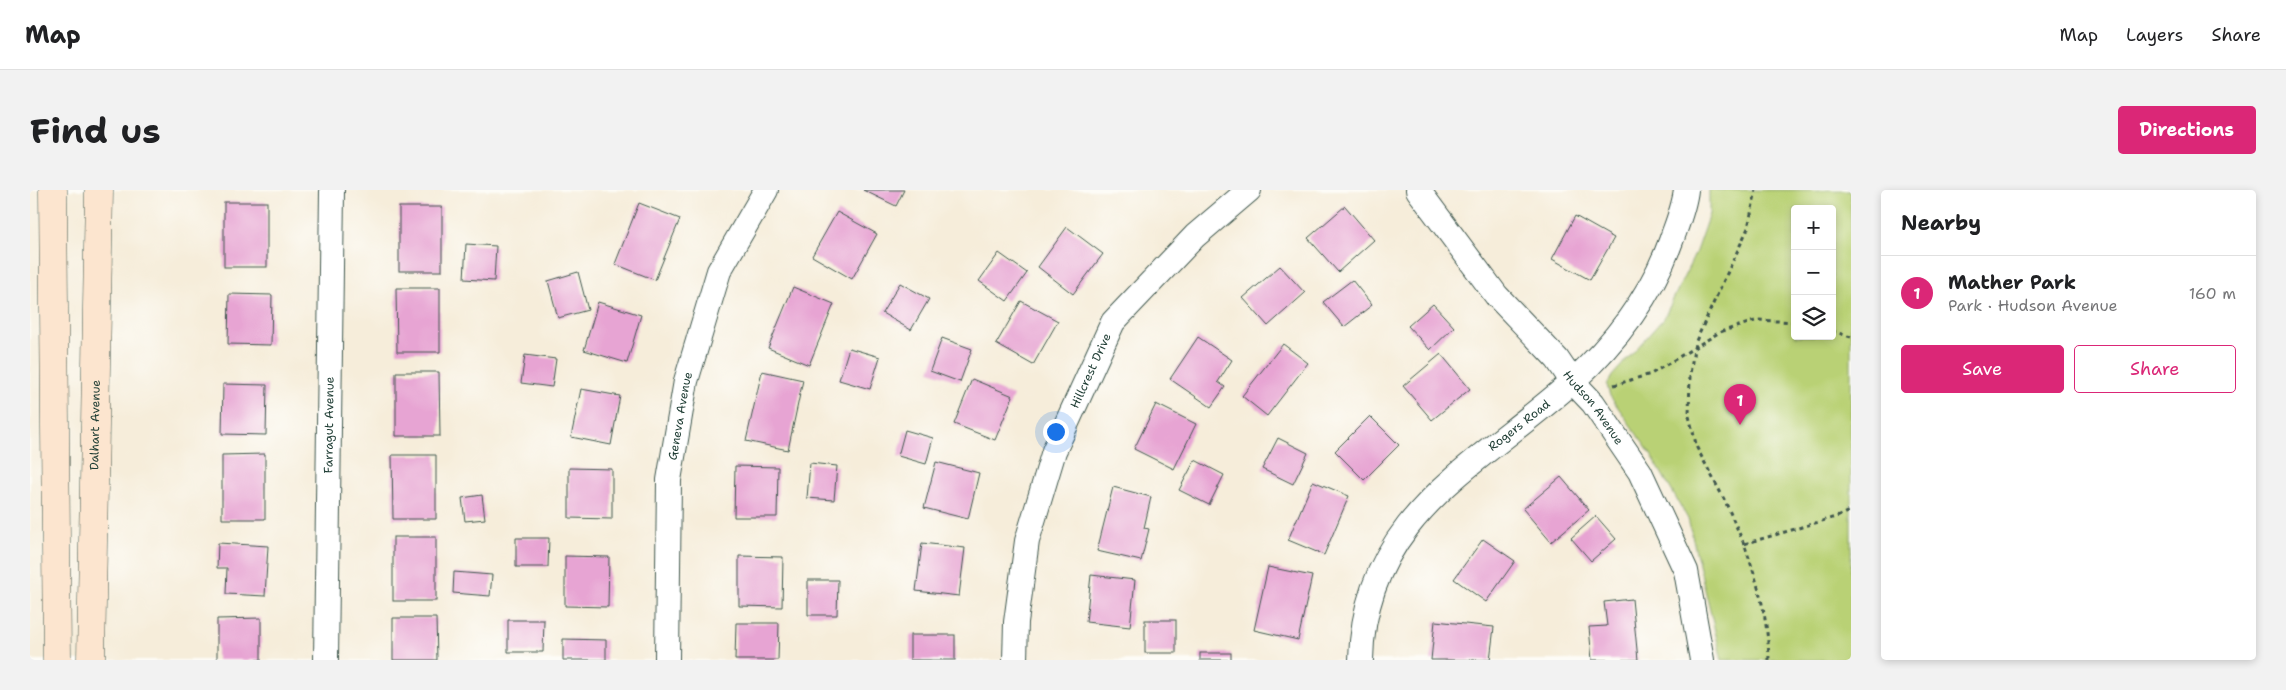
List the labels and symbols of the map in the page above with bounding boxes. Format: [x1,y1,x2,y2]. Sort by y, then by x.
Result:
street label: Hillcrest Drive [1067,330,1115,411]
street label: Hudson Avenue [1559,368,1627,448]
street label: Geneva Avenue [665,369,696,462]
street label: Farragut Avenue [320,376,338,474]
street label: Dalhart Avenue [86,380,104,470]
pin: 1 [1724,384,1756,425]
street label: Rogers Road [1485,396,1554,455]
your location [1043,419,1069,445]

